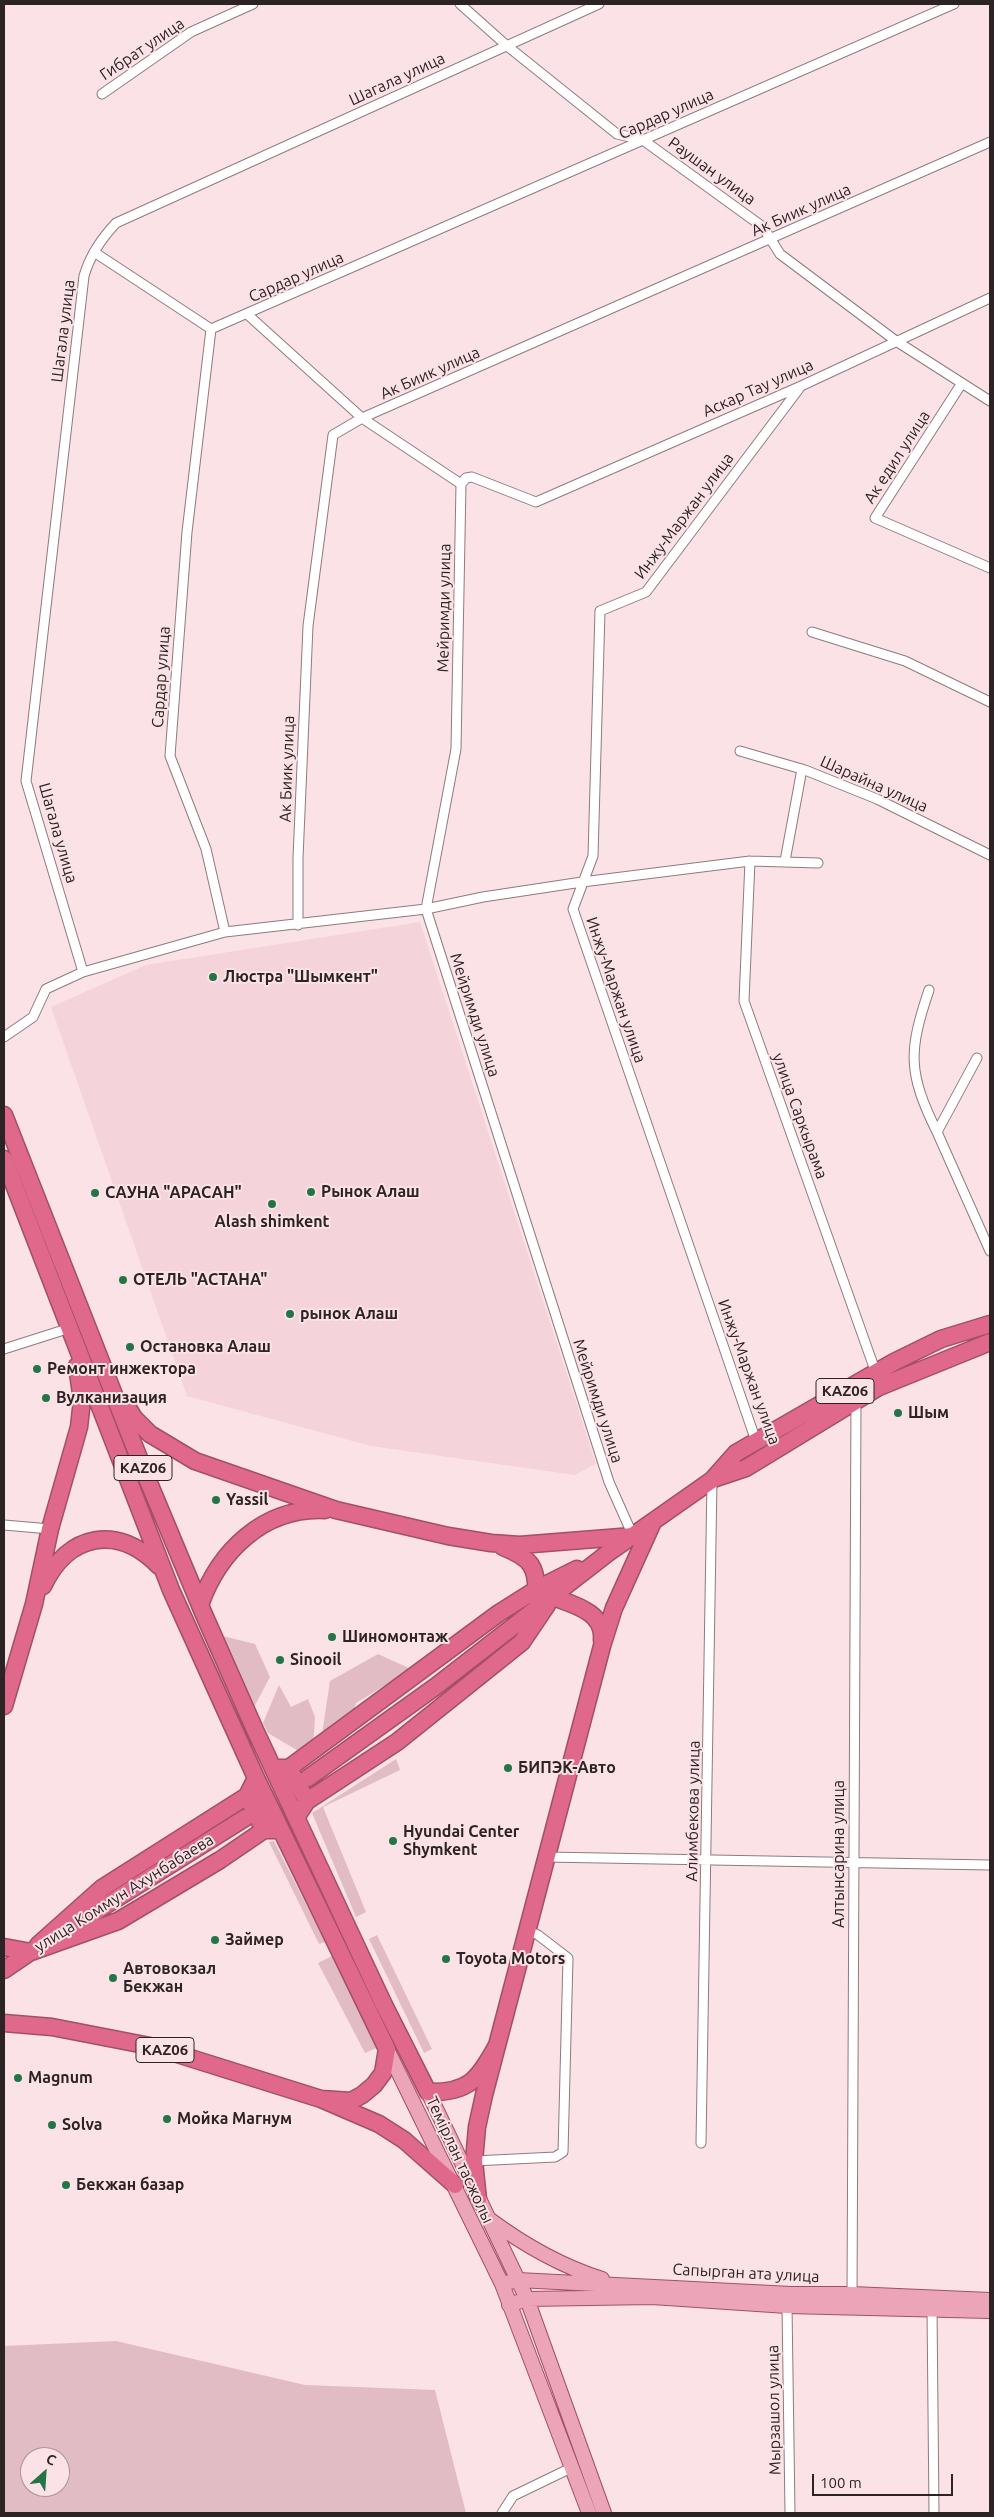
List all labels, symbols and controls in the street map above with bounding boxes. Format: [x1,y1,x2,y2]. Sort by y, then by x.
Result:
street label: Гибрат улица [96,14,188,84]
street label: Шагала улица [346,48,448,110]
street label: Сардар улица [616,85,716,143]
street label: Раушан улица [665,133,759,209]
street label: Ак Биик улица [748,180,854,240]
street label: Сардар улица [246,248,346,306]
street label: Шагала улица [47,278,79,384]
street label: Ак Биик улица [377,343,483,403]
street label: Аскар Тау улица [700,355,816,421]
street label: Ак едил улица [860,407,934,507]
street label: Инжу-Маржан улица [630,449,738,583]
street label: Мейримди улица [433,543,455,673]
street label: Сардар улица [148,626,174,728]
street label: Ак Биик улица [276,715,298,823]
street label: Шарайна улица [817,752,931,816]
street label: Шагала улица [35,781,81,885]
street label: Инжу-Маржан улица [582,914,650,1066]
street label: Мейримди улица [446,951,504,1079]
place label: Люстра "Шымкент" [223,967,378,987]
marker: Люстра "Шымкент" [207,971,219,983]
street label: улица Саркырама [768,1050,832,1182]
place label: Рынок Алаш [321,1182,420,1202]
place label: САУНА "АРАСАН" [105,1183,242,1203]
marker: Рынок Алаш [305,1186,317,1198]
marker: САУНА "АРАСАН" [89,1187,101,1199]
marker: Alash shimkent [266,1198,278,1210]
place label: Alash shimkent [215,1212,329,1232]
place label: ОТЕЛЬ "АСТАНА" [133,1270,267,1290]
marker: ОТЕЛЬ "АСТАНА" [117,1274,129,1286]
street label: Инжу-Маржан улица [714,1297,784,1447]
place label: рынок Алаш [300,1304,398,1324]
marker: рынок Алаш [284,1308,296,1320]
place label: Остановка Алаш [140,1337,271,1357]
street label: Мейримди улица [569,1337,627,1465]
marker: Остановка Алаш [124,1341,136,1353]
place label: Ремонт инжектора [47,1359,196,1379]
marker: Ремонт инжектора [31,1363,43,1375]
road number: KАZ06 [816,1378,874,1404]
place label: Вулканизация [56,1388,167,1408]
marker: Вулканизация [40,1392,52,1404]
place label: Шым [908,1403,949,1423]
marker: Шым [892,1407,904,1419]
road number: KАZ06 [114,1456,172,1480]
place label: Yassil [226,1490,268,1510]
marker: Yassil [210,1494,222,1506]
place label: Шиномонтаж [342,1627,448,1647]
marker: Шиномонтаж [326,1631,338,1643]
place label: Sinooil [290,1650,341,1670]
marker: Sinooil [274,1654,286,1666]
street label: Алимбекова улица [682,1740,704,1882]
place label: БИПЭК-Авто [518,1758,616,1778]
marker: БИПЭК-Авто [502,1762,514,1774]
street label: Алтынсарина улица [829,1780,849,1928]
place label: Hyundai Center Shymkent [403,1822,519,1860]
street label: улица Коммун Ахунбабаева [31,1830,217,1956]
marker: Hyundai Center Shymkent [387,1835,399,1847]
place label: Займер [225,1930,284,1950]
marker: Займер [209,1934,221,1946]
place label: Toyota Motors [456,1949,565,1969]
marker: Toyota Motors [440,1953,452,1965]
place label: Автовокзал Бекжан [123,1959,216,1997]
marker: Автовокзал Бекжан [107,1972,119,1984]
road number: KАZ06 [136,2038,194,2062]
place label: Magnum [28,2068,93,2088]
marker: Magnum [12,2072,24,2084]
street label: Темірлан тасжолы [422,2094,498,2226]
place label: Мойка Магнум [177,2109,292,2129]
marker: Мойка Магнум [161,2113,173,2125]
place label: Solva [62,2115,103,2135]
marker: Solva [46,2119,58,2131]
place label: Бекжан базар [76,2175,184,2195]
marker: Бекжан базар [60,2179,72,2191]
street label: Сапырган ата улица [672,2260,820,2286]
street label: Мырзашол улица [763,2345,785,2475]
north arrow [20,2447,70,2497]
text: С [44,2450,59,2469]
scale bar [814,2464,955,2496]
text: 100 m [820,2474,862,2491]

